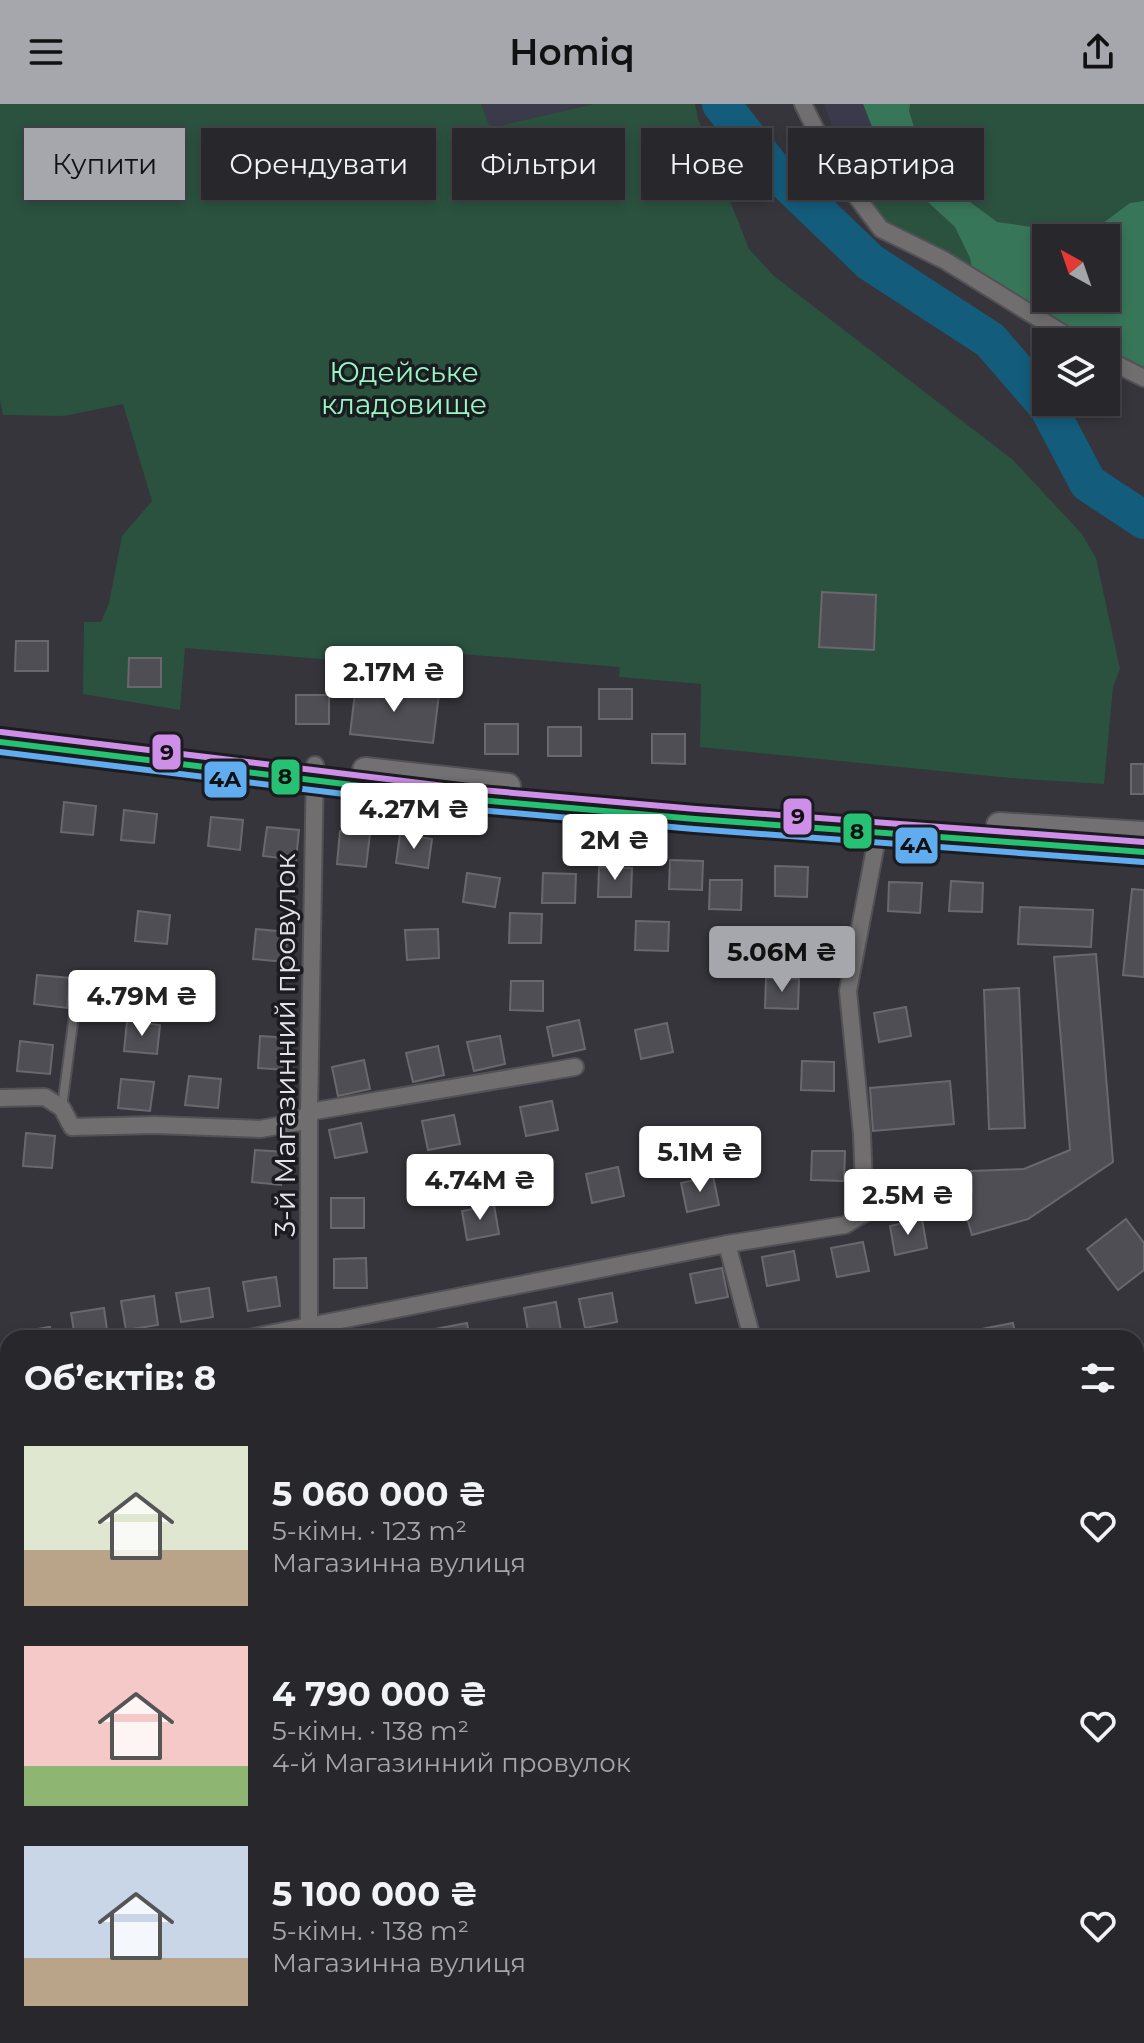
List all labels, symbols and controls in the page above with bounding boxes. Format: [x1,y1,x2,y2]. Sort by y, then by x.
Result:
icon: menu [24,30,68,74]
text: Homiq [509,30,635,74]
icon: share [1076,30,1120,74]
chip: Купити [24,128,185,200]
chip: Орендувати [201,128,436,200]
chip: Фільтри [452,128,625,200]
chip: Нове [641,128,772,200]
chip: Квартира [788,128,984,200]
north arrow [1032,224,1120,312]
map controls [1032,224,1120,416]
button: layers [1032,328,1120,416]
park label: Юдейське кладовище [321,355,487,421]
pin: 2.17M ₴ [320,646,468,714]
text: 2.17M ₴ [343,656,445,688]
line badge: 9 [151,733,182,771]
text: 9 [160,739,174,766]
line badge: 8 [270,758,301,796]
line badge: 4А [203,760,248,799]
text: 8 [278,763,292,790]
text: 4А [209,766,242,793]
pin: 4.27M ₴ [340,783,488,851]
text: 4.27M ₴ [359,793,469,825]
line badge: 9 [782,797,813,836]
text: 9 [791,803,805,830]
line badge: 8 [842,812,873,850]
pin: 2M ₴ [568,814,662,882]
text: 8 [850,818,864,845]
text: 2M ₴ [580,824,650,856]
line badge: 4А [894,826,939,865]
text: 4А [900,832,933,859]
street label: 3-й Магазинний провулок [268,853,302,1237]
pin: 5.06M ₴ [708,926,856,994]
text: 5.06M ₴ [727,936,837,968]
pin: 4.79M ₴ [68,970,216,1038]
text: 4.79M ₴ [86,980,198,1012]
pin: 5.1M ₴ [635,1126,765,1194]
text: 5.1M ₴ [657,1136,743,1168]
pin: 4.74M ₴ [406,1154,554,1222]
text: 4.74M ₴ [425,1164,535,1196]
pin: 2.5M ₴ [843,1169,973,1237]
text: 2.5M ₴ [862,1179,954,1211]
icon: filters [1076,1356,1120,1400]
text: Об’єктів: 8 [24,1357,216,1399]
text: 5 060 000 ₴ [272,1473,486,1515]
icon: home [88,1478,184,1574]
icon: heart [1076,1504,1120,1548]
text: 5-кімн. · 123 m² [272,1515,467,1547]
text: Магазинна вулиця [272,1547,526,1579]
text: 4 790 000 ₴ [272,1673,487,1715]
icon: home [88,1678,184,1774]
icon: heart [1076,1704,1120,1748]
text: 5-кімн. · 138 m² [272,1715,469,1747]
text: 4-й Магазинний провулок [272,1747,631,1779]
text: 5 100 000 ₴ [272,1873,478,1915]
icon: home [88,1878,184,1974]
icon: heart [1076,1904,1120,1948]
text: 5-кімн. · 138 m² [272,1915,469,1947]
text: Магазинна вулиця [272,1947,526,1979]

